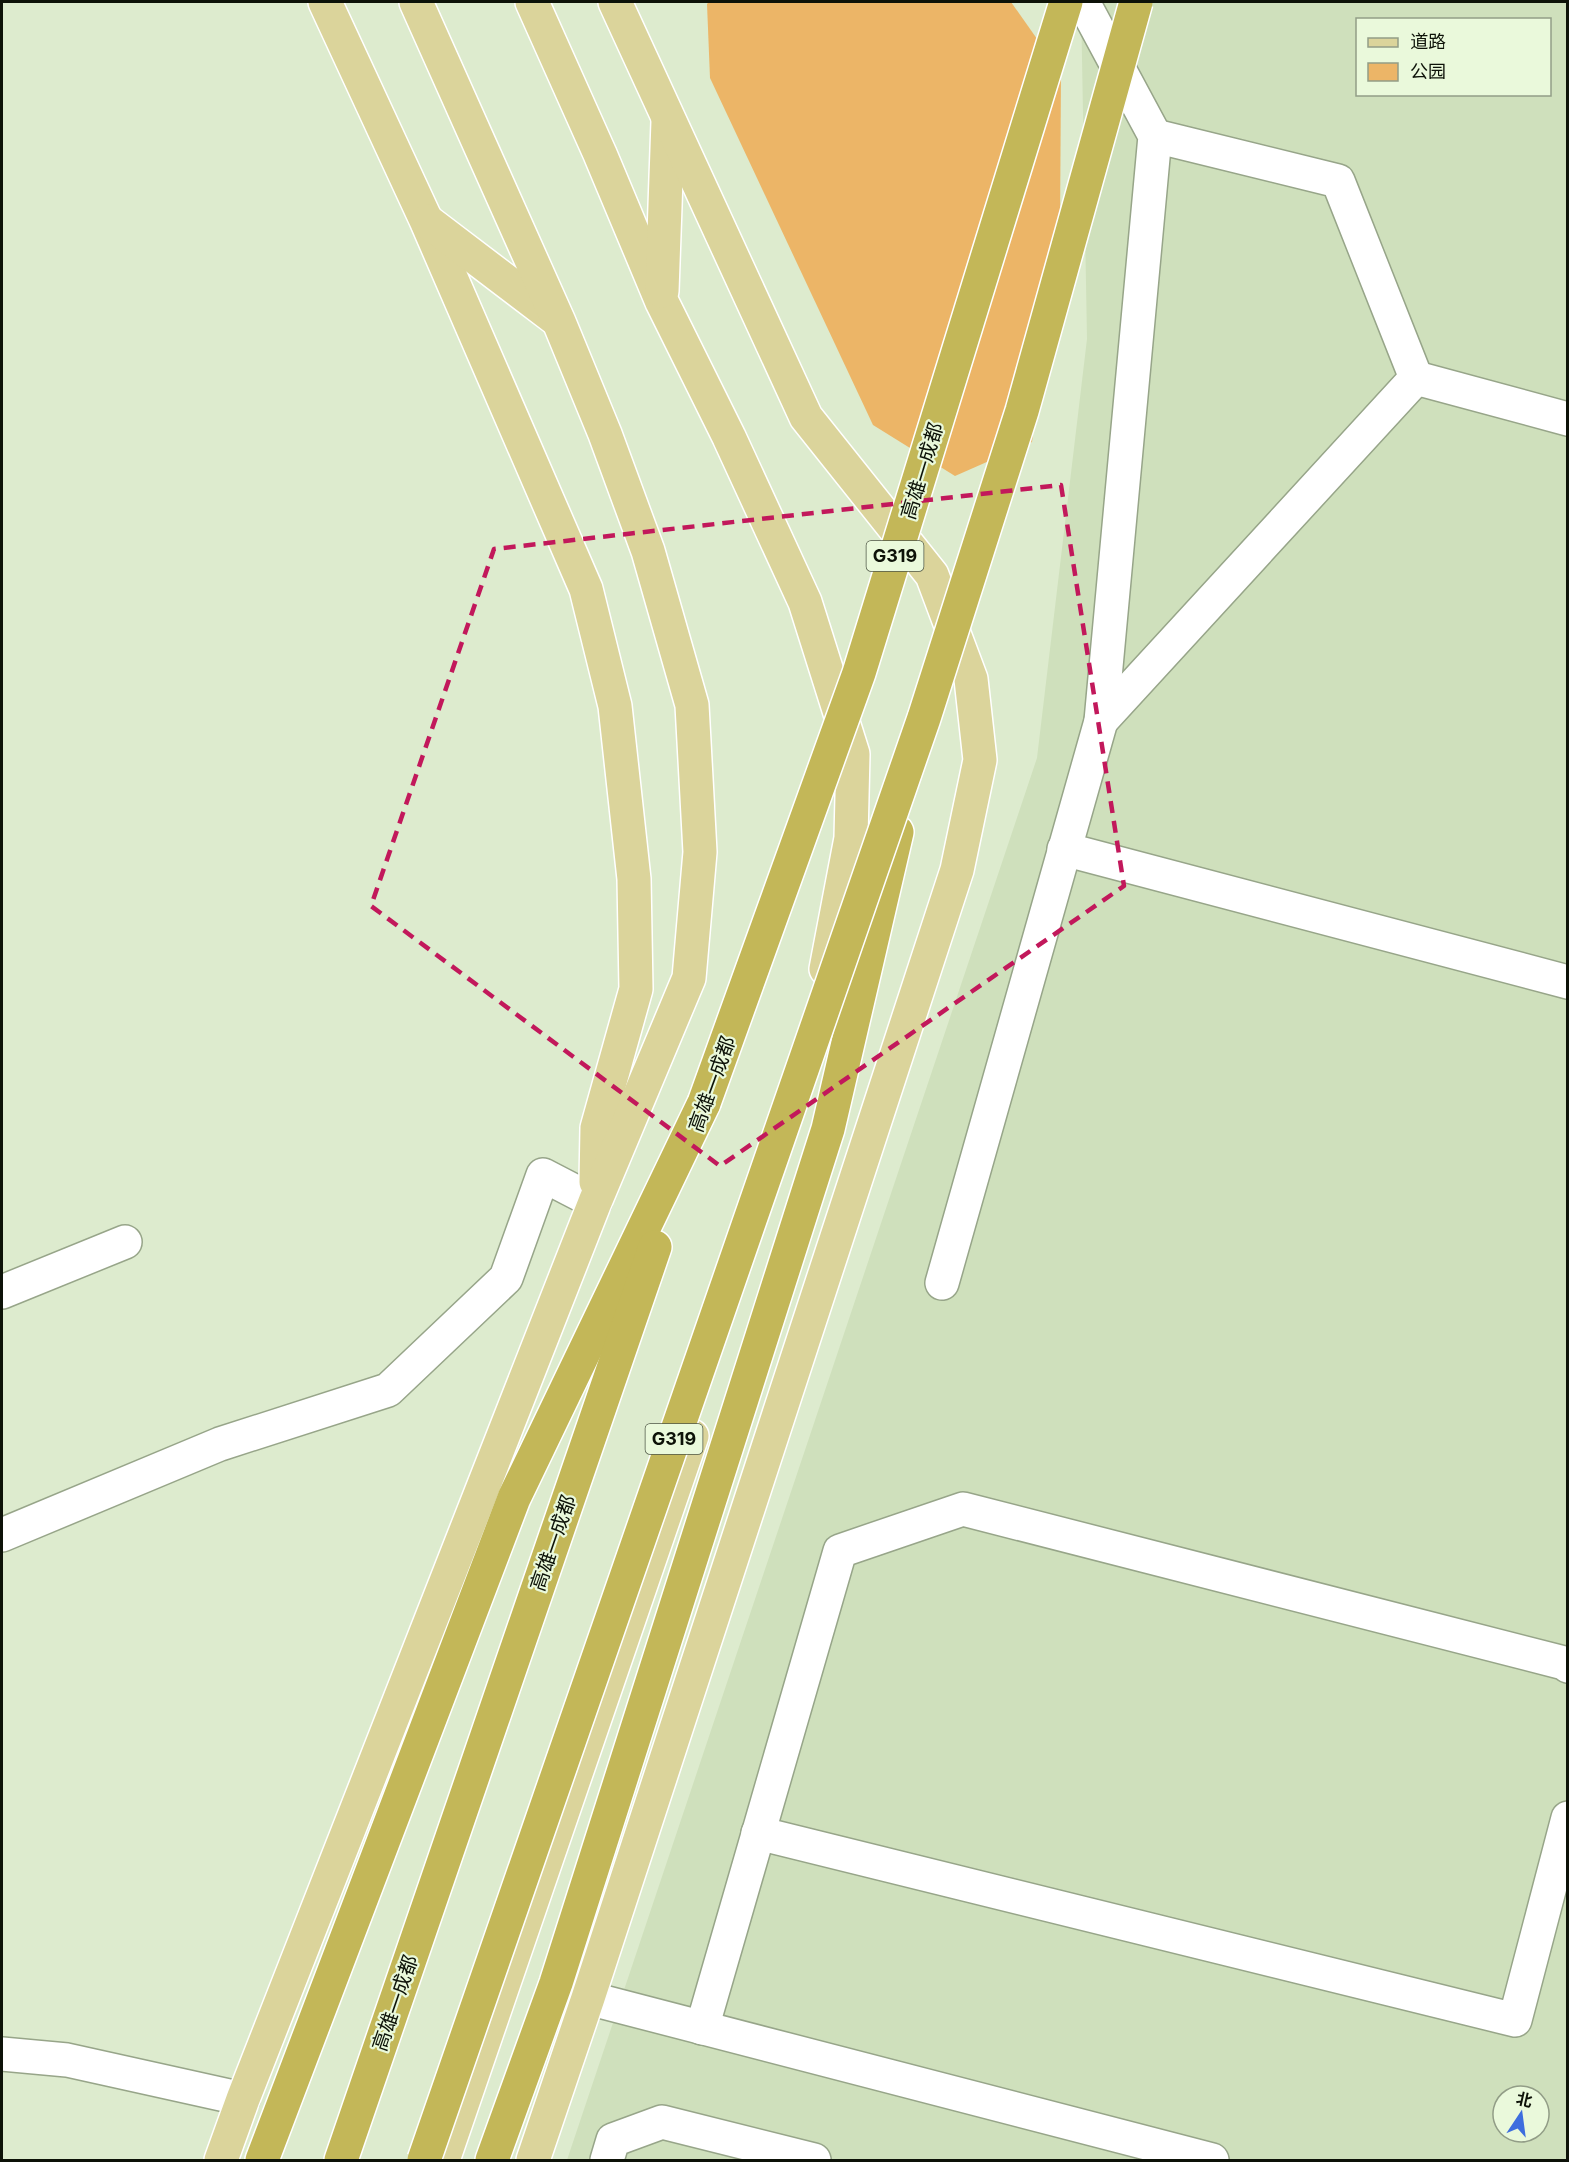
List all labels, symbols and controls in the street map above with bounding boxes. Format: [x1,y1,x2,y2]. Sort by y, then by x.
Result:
legend [1356,18,1551,96]
text: 道路 [1410,31,1446,52]
text: 公园 [1410,61,1446,82]
street label: 高雄—成都 [896,420,948,522]
road number: G319 [866,541,924,571]
street label: 高雄—成都 [684,1033,740,1135]
road number: G319 [646,1424,702,1454]
street label: 高雄—成都 [525,1492,581,1594]
street label: 高雄—成都 [367,1952,423,2054]
north arrow [1491,2084,1551,2144]
text: 北 [1514,2088,1534,2111]

